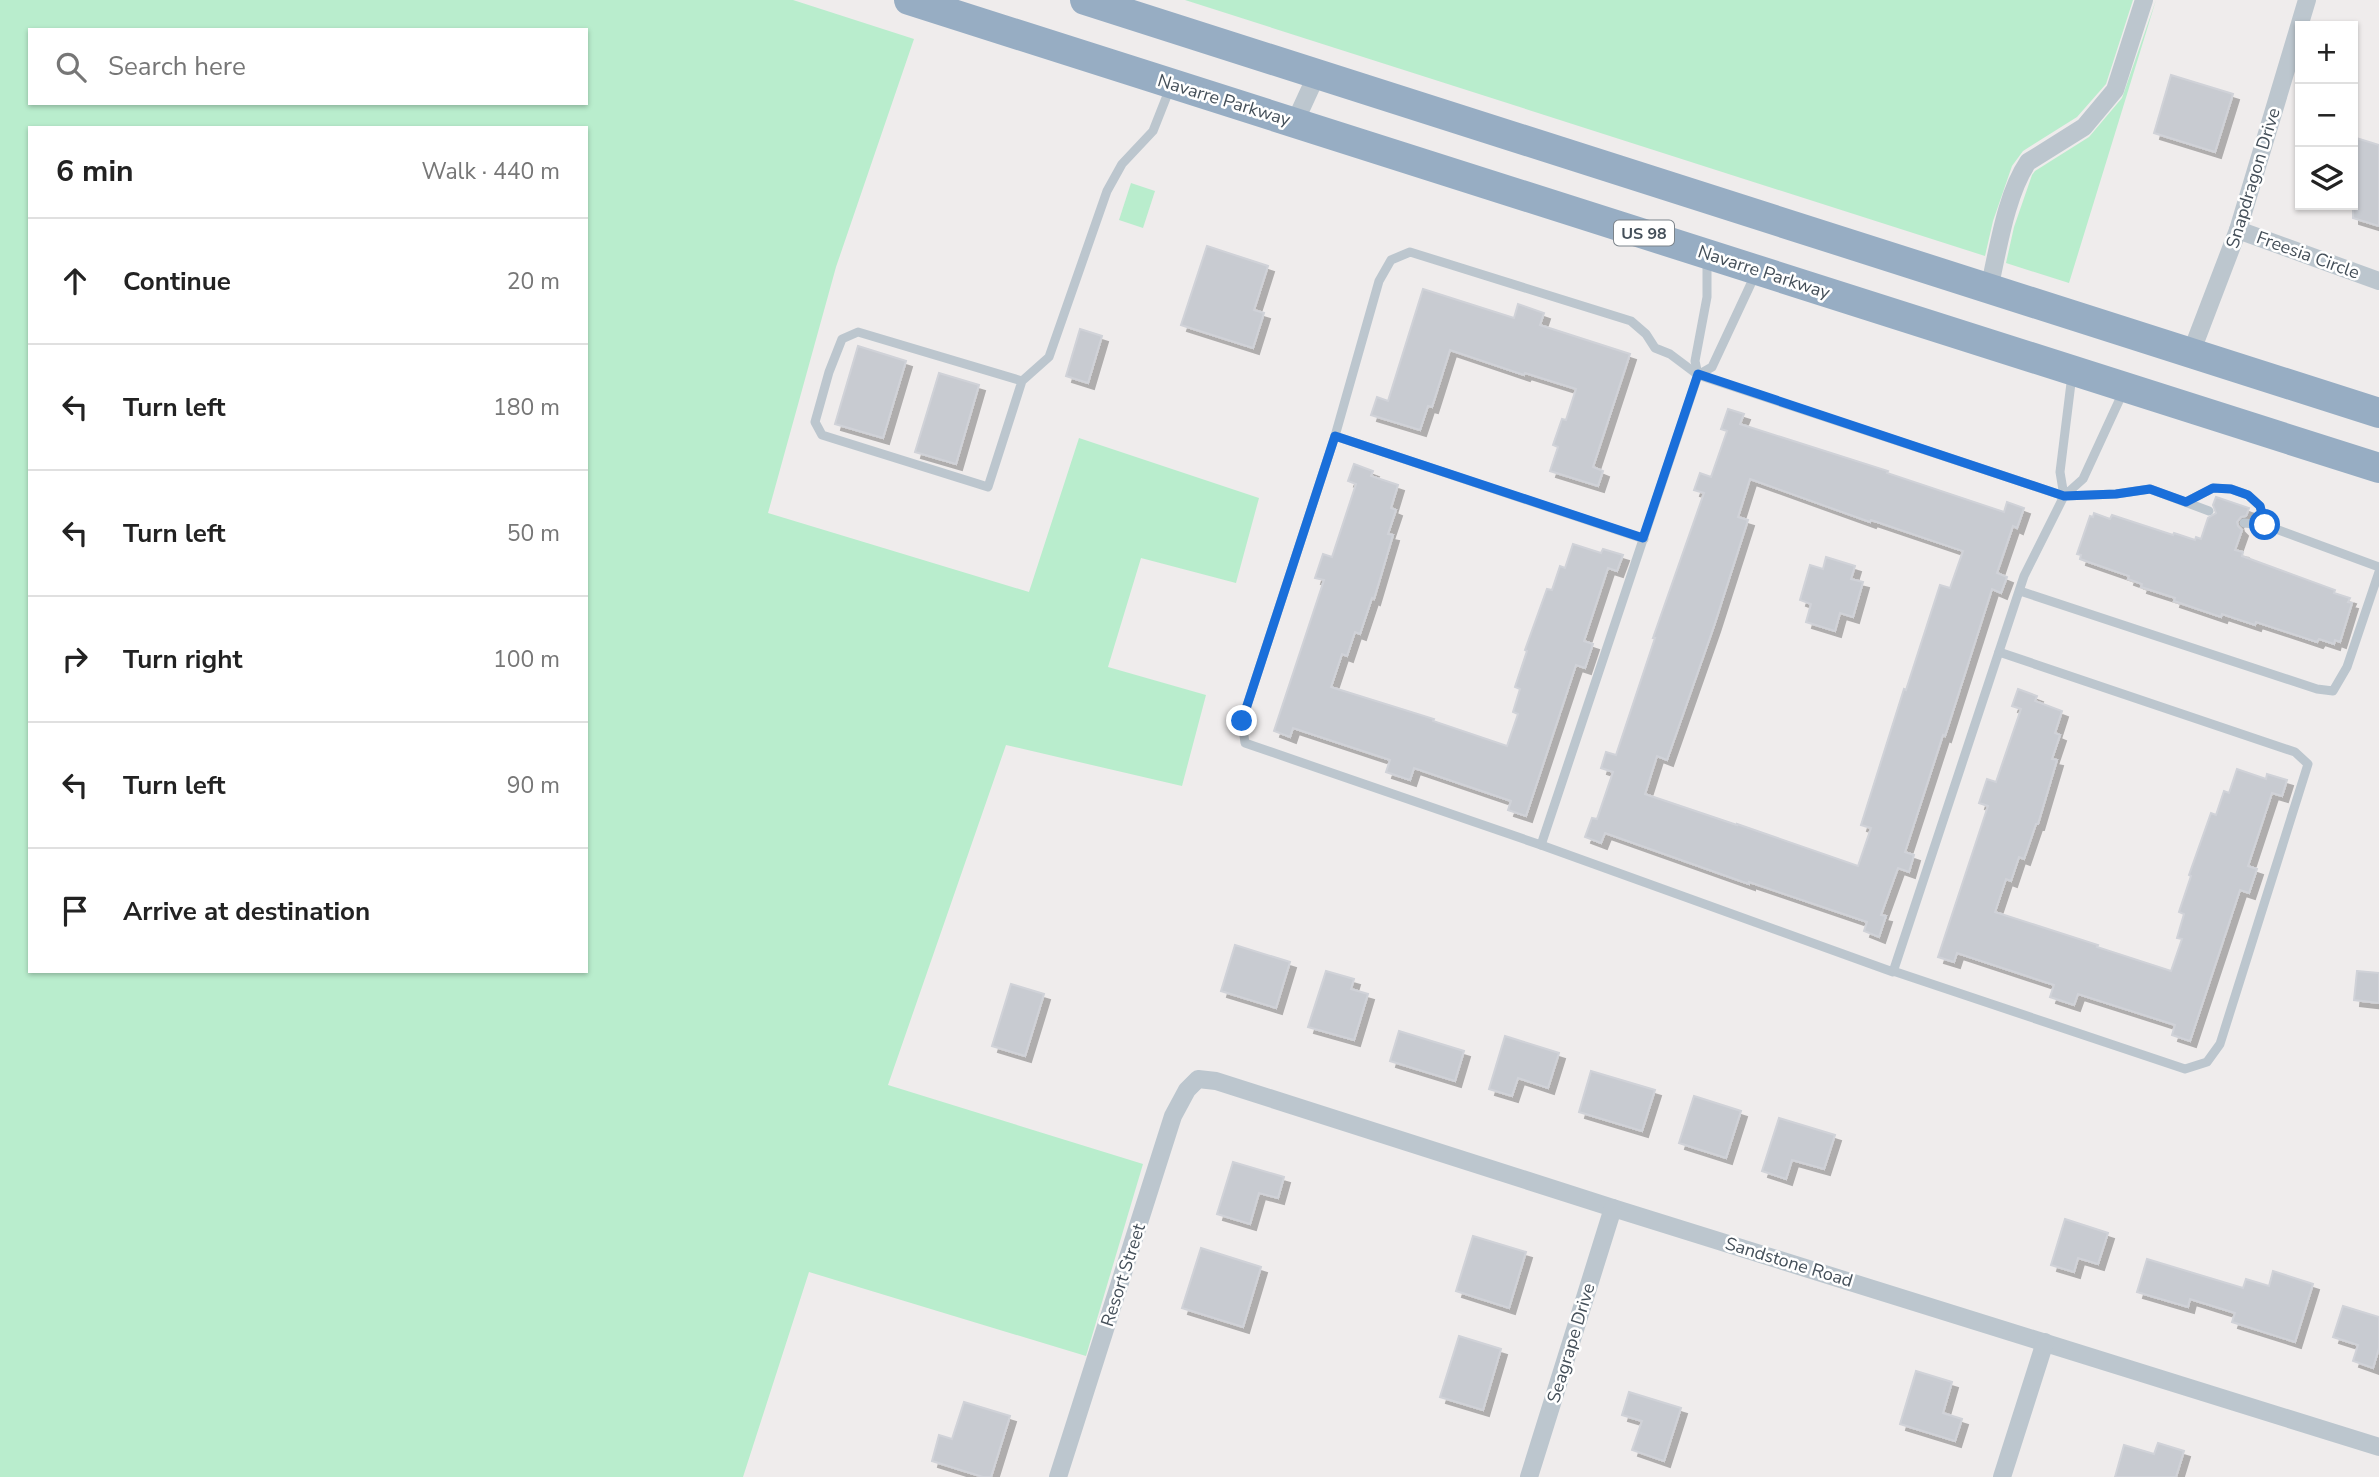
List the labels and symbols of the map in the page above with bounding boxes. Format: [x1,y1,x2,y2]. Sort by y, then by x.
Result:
street label: Navarre Parkway [1155,68,1294,132]
street label: Snapdragon Drive [2220,105,2286,251]
road number: US 98 [1614,220,1674,246]
street label: Freesia Circle [2253,225,2363,285]
street label: Navarre Parkway [1695,239,1834,305]
route start [2249,509,2280,540]
route end [1226,705,1257,736]
street label: Resort Street [1095,1220,1151,1330]
street label: Sandstone Road [1722,1231,1856,1293]
street label: Seagrape Drive [1541,1280,1601,1406]

